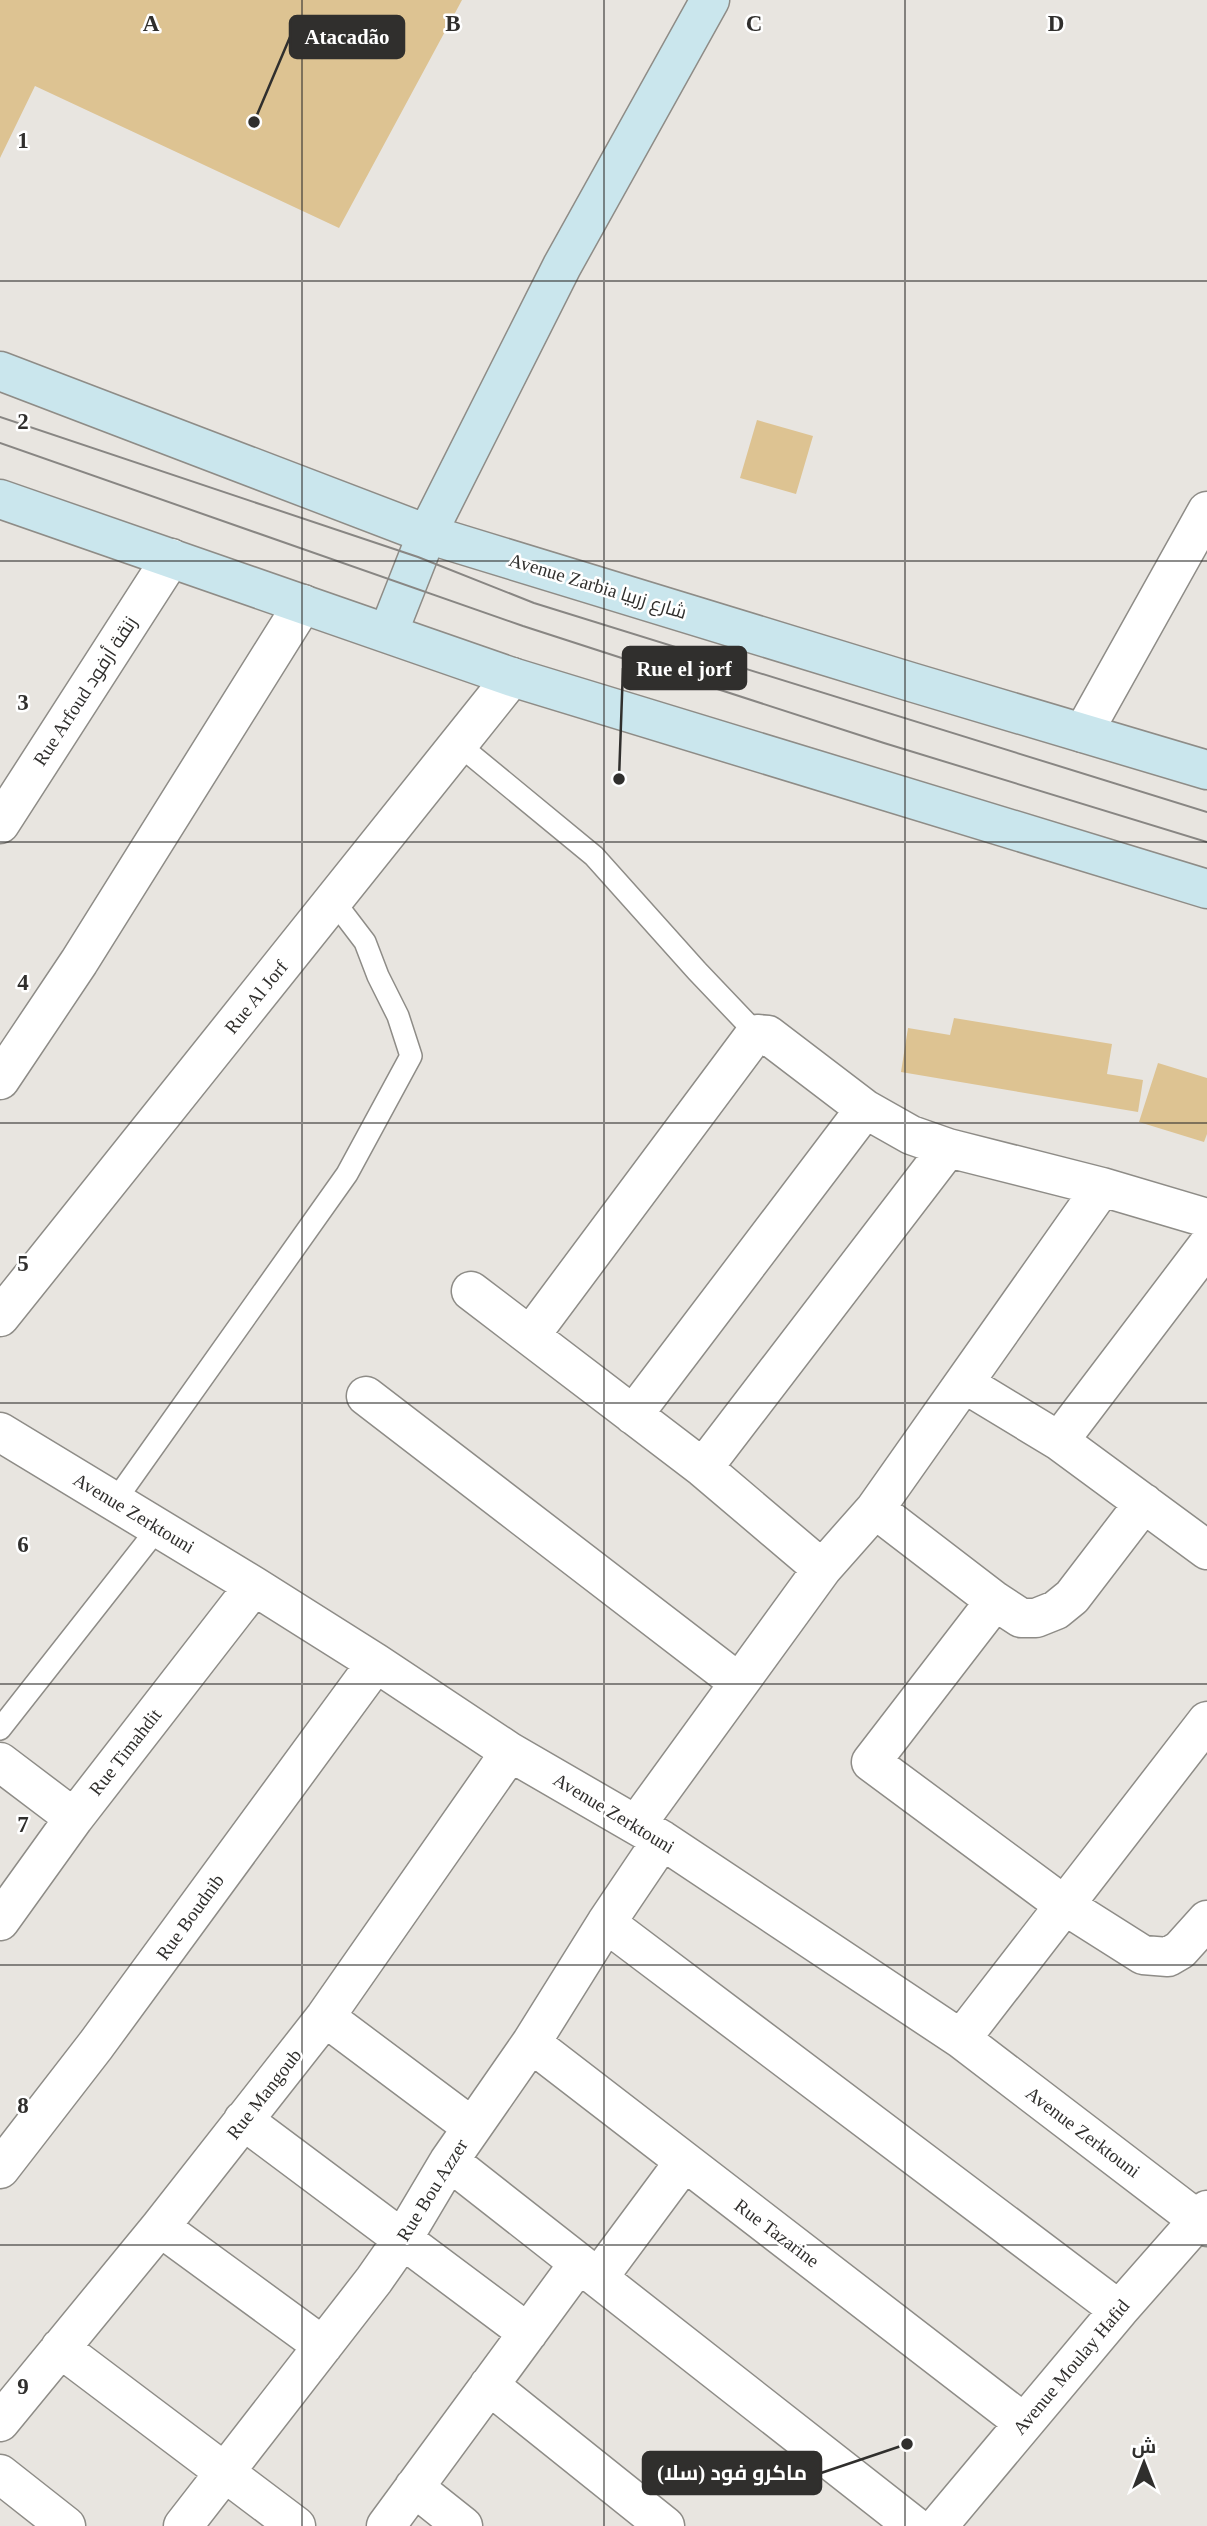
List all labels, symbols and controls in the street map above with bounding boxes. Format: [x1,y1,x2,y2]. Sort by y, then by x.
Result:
text: A [143,11,160,36]
text: B [445,11,461,36]
text: C [746,11,762,36]
text: D [1048,11,1064,36]
callout: Atacadão [290,16,404,58]
text: Atacadão [304,25,390,49]
text: 1 [17,128,29,153]
text: 2 [17,409,29,434]
street label: Avenue Zarbia شارع زربيا [506,549,689,626]
street label: Rue Arfoud زنقة أرفود [28,612,142,770]
callout: Rue el jorf [623,647,746,689]
text: Rue el jorf [636,657,733,681]
text: 3 [17,690,29,715]
street label: Rue Al Jorf [220,956,292,1038]
text: 4 [17,970,29,995]
text: 5 [17,1251,29,1276]
street label: Avenue Zerktouni [70,1469,198,1557]
text: 6 [17,1532,29,1557]
street label: Rue Timahdit [85,1704,166,1799]
street label: Avenue Zerktouni [550,1769,678,1857]
text: 7 [17,1812,29,1837]
street label: Rue Boudnib [152,1870,228,1964]
street label: Rue Mangoub [222,2045,306,2143]
street label: Avenue Zerktouni [1022,2082,1144,2182]
text: 8 [17,2093,29,2118]
street label: Rue Bou Azzer [392,2135,472,2245]
street label: Rue Tazarine [731,2194,823,2272]
street label: Avenue Moulay Hafid [1008,2295,1134,2439]
text: 9 [17,2374,29,2399]
north arrow [1109,2428,1179,2498]
text: ش [1132,2436,1156,2458]
callout: ماكرو فود (سلا) [643,2452,821,2494]
text: ماكرو فود (سلا) [657,2461,807,2486]

